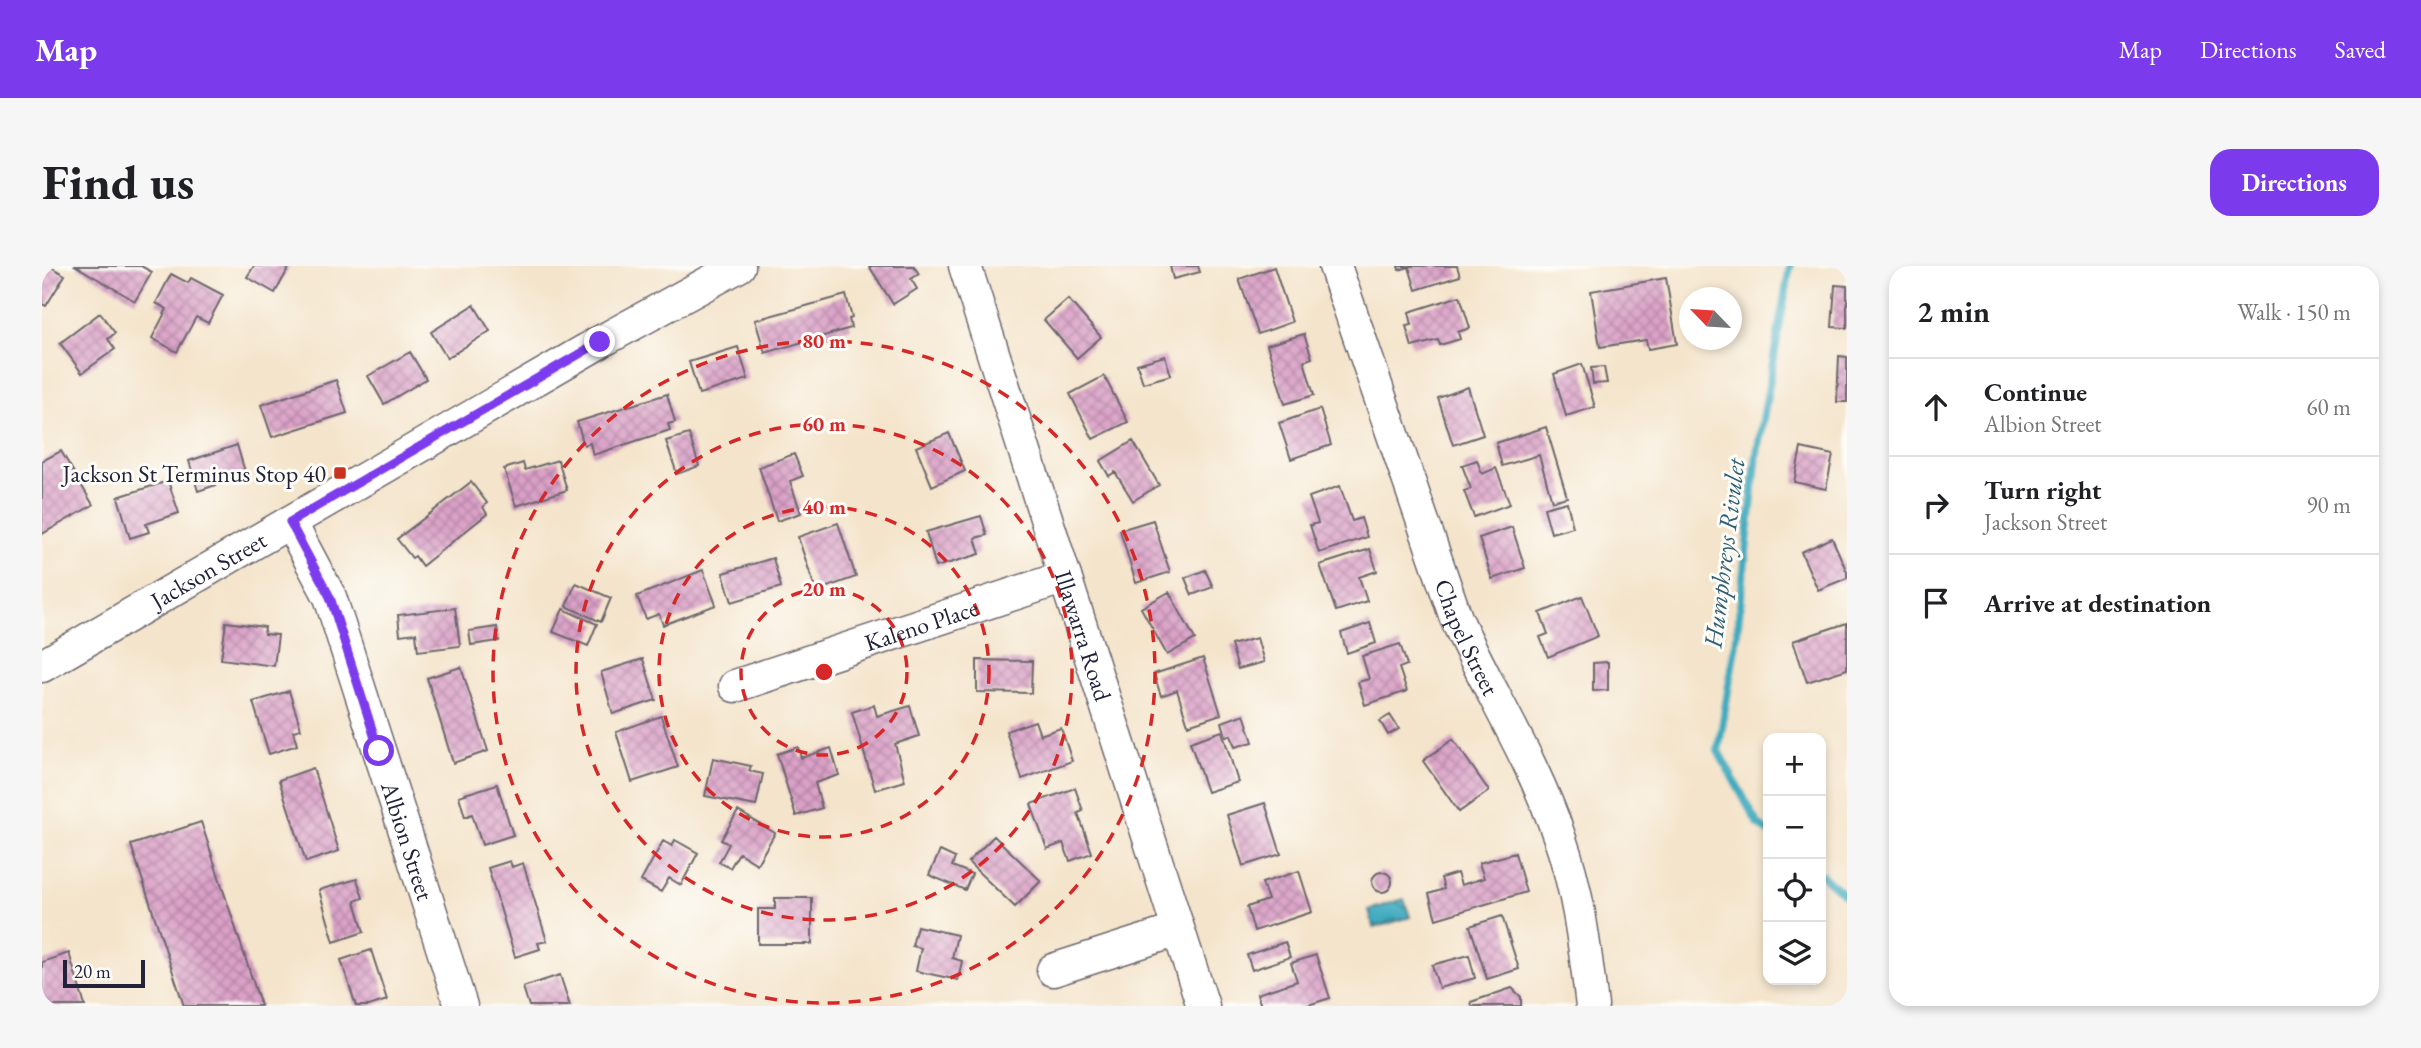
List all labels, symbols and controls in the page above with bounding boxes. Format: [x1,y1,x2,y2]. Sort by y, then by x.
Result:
text: Map [35,28,97,71]
text: Map [2119,34,2162,65]
text: Directions [2200,34,2297,65]
text: Saved [2335,34,2386,65]
button: Directions [2210,149,2379,216]
text: Find us [42,150,194,214]
north arrow [1679,287,1742,350]
text: 2 min [1917,292,1990,331]
text: Walk · 150 m [2237,297,2351,327]
route end [584,326,615,357]
text: 80 m [802,327,846,354]
text: Continue [1984,375,2087,409]
icon: ahead [1917,388,1955,426]
text: 60 m [2306,392,2351,422]
text: Albion Street [1984,409,2102,439]
text: 60 m [802,410,846,437]
water label: Humphreys Rivulet [1695,455,1753,651]
place label: Jackson St Terminus Stop 40 [60,458,326,489]
marker: Jackson St Terminus Stop 40 [332,465,348,481]
text: Turn right [1984,473,2102,507]
icon: right [1917,486,1955,524]
text: 90 m [2306,490,2351,520]
text: 40 m [802,493,846,520]
text: Jackson Street [1984,507,2107,537]
street label: Jackson Street [143,524,272,616]
street label: Illawarra Road [1048,566,1120,705]
text: 20 m [802,575,846,602]
street label: Chapel Street [1428,575,1507,701]
icon: arrive [1917,584,1955,622]
text: Arrive at destination [1984,586,2211,620]
street label: Kaleno Place [860,591,982,658]
centre of rings [812,660,836,684]
map controls [1763,733,1826,985]
button: + [1763,733,1826,796]
route start [363,735,394,766]
street label: Albion Street [374,777,442,904]
button: − [1763,796,1826,859]
button: locate [1763,859,1826,922]
button: layers [1763,922,1826,985]
scale bar [63,957,145,989]
text: 20 m [74,959,111,984]

